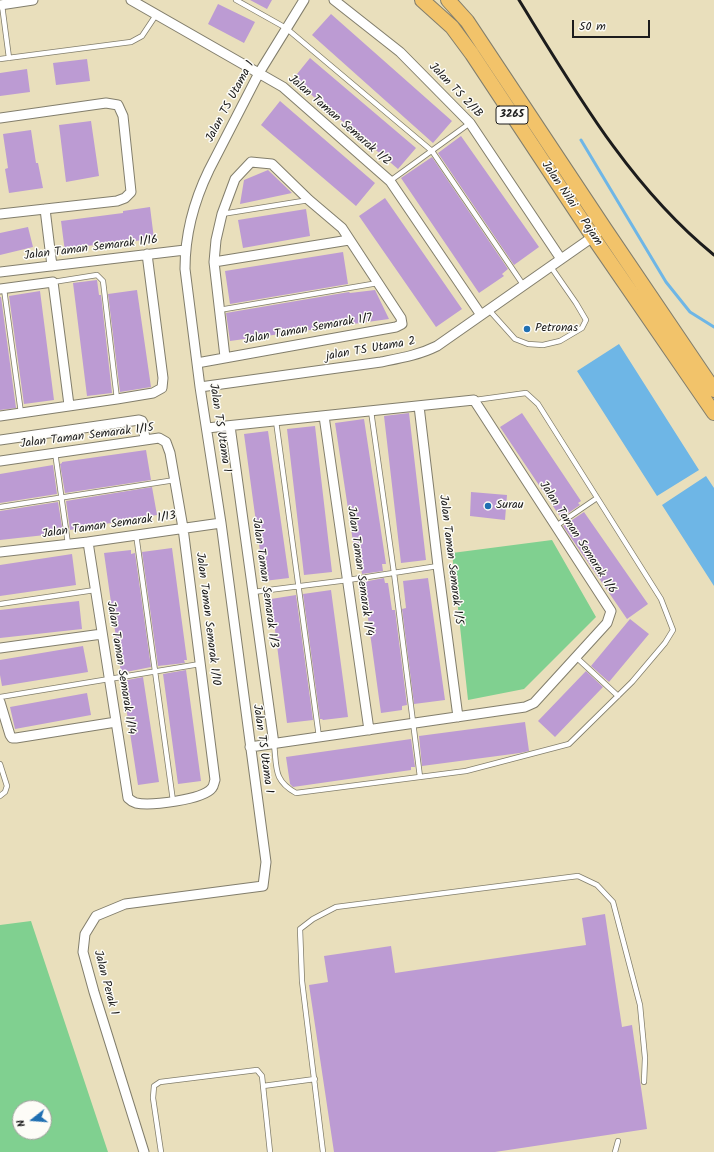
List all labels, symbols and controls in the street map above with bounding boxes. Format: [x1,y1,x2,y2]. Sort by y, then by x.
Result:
scale bar [574,12,652,38]
text: 50 m [579,17,606,36]
street label: Jalan TS Utama 1 [204,59,258,145]
street label: Jalan TS 2/1B [425,60,485,122]
street label: Jalan Taman Semarak 1/2 [285,72,393,170]
road number: 3265 [496,106,528,124]
street label: Jalan Nilai - Pajam [537,159,605,249]
street label: Jalan Taman Semarak 1/16 [23,234,159,264]
street label: Jalan Taman Semarak 1/7 [243,312,373,348]
place label: Petronas [535,322,578,336]
marker: Petronas [522,324,532,334]
street label: jalan TS Utama 2 [325,335,417,365]
street label: Jalan TS Utama 1 [205,383,233,473]
street label: Jalan Taman Semarak 1/15 [19,422,155,452]
street label: Jalan Taman Semarak 1/6 [535,479,619,597]
street label: Jalan Taman Semarak 1/5 [435,494,465,626]
place label: Surau [496,499,524,513]
marker: Surau [483,501,493,511]
street label: Jalan Taman Semarak 1/4 [343,505,375,637]
street label: Jalan Taman Semarak 1/13 [41,509,177,543]
street label: Jalan Taman Semarak 1/3 [248,517,280,649]
street label: Jalan Taman Semarak 1/10 [192,552,222,686]
street label: Jalan Taman Semarak 1/14 [102,600,138,736]
street label: Jalan TS Utama 1 [249,704,275,794]
street label: Jalan Perak 1 [89,949,121,1017]
north arrow [12,1100,52,1140]
text: N [12,1117,31,1129]

